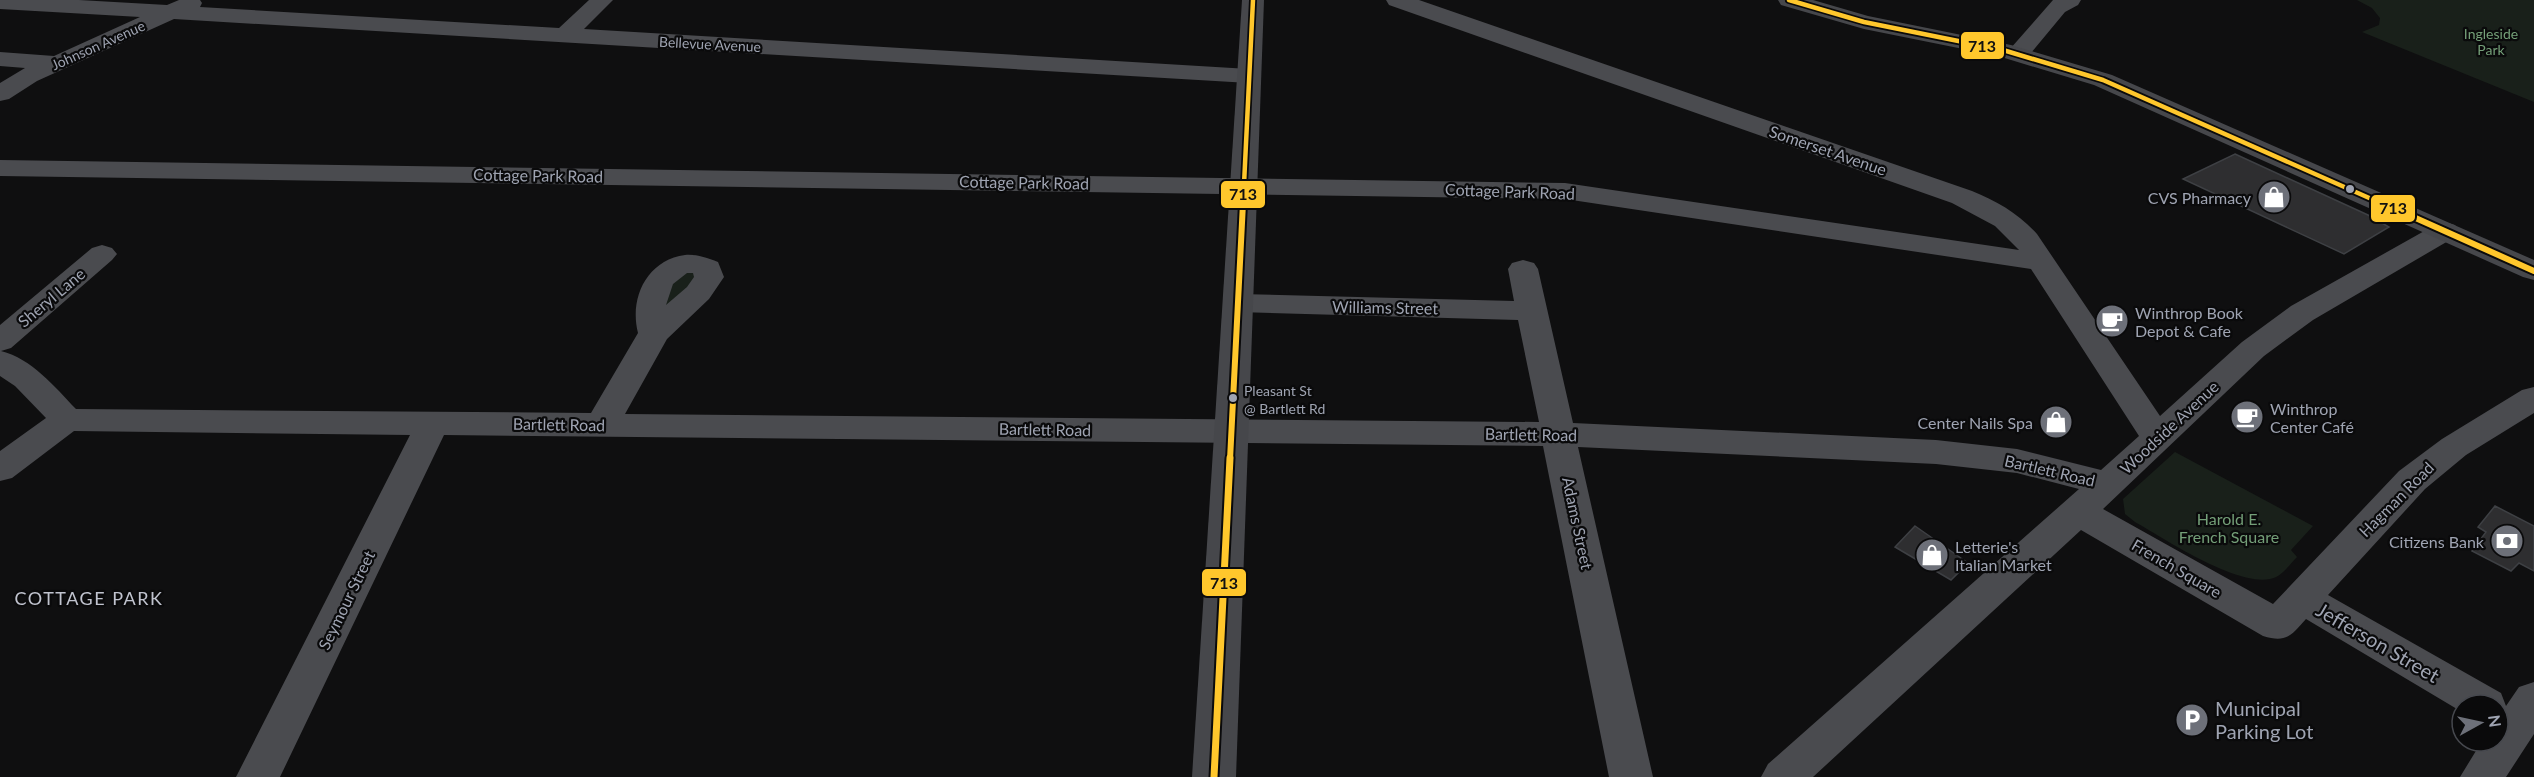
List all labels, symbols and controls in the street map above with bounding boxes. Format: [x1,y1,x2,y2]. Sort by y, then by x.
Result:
street label: Johnson Avenue [49,17,147,73]
park label: Ingleside Park [2464,25,2518,58]
line badge: 713 [1960,31,2005,60]
street label: Bellevue Avenue [659,33,761,55]
text: 713 [1968,36,1996,55]
street label: Somerset Avenue [1767,121,1889,179]
street label: Cottage Park Road [473,164,603,186]
street label: Cottage Park Road [959,171,1089,193]
street label: Cottage Park Road [1445,179,1575,203]
shop icon: CVS Pharmacy [2256,179,2292,215]
line badge: 713 [1220,180,1266,209]
unlabelled marker [2344,183,2356,195]
text: 713 [1229,184,1257,203]
place label: CVS Pharmacy [2148,188,2252,207]
line badge: 713 [2370,194,2416,223]
text: 713 [2379,198,2407,217]
street label: Sheryl Lane [14,264,88,330]
street label: Williams Street [1332,297,1438,317]
cafe icon: Winthrop Book Depot & Cafe [2094,303,2130,339]
place label: Winthrop Book Depot & Cafe [2135,303,2244,340]
street label: Woodside Avenue [2116,377,2222,477]
place label: Pleasant St @ Bartlett Rd [1244,382,1325,417]
marker: Pleasant St @ Bartlett Rd [1227,392,1239,404]
cafe icon: Winthrop Center Café [2229,399,2265,435]
place label: Winthrop Center Café [2270,399,2354,436]
shop icon: Center Nails Spa [2038,404,2074,440]
place label: Center Nails Spa [1917,413,2033,432]
street label: Bartlett Road [513,414,605,434]
street label: Bartlett Road [999,419,1091,439]
street label: Bartlett Road [1485,424,1577,444]
street label: Bartlett Road [2003,450,2097,490]
street label: Hagman Road [2355,458,2437,540]
street label: Adams Street [1559,475,1597,571]
park label: Harold E. French Square [2179,509,2279,546]
bank icon: Citizens Bank [2489,523,2525,559]
place label: Citizens Bank [2389,532,2485,551]
street label: French Square [2129,535,2225,601]
shop icon: Letterie's Italian Market [1914,537,1950,573]
place label: Letterie's Italian Market [1955,537,2052,574]
street label: Seymour Street [314,547,378,653]
line badge: 713 [1201,568,1247,597]
text: 713 [1210,573,1238,592]
district label: COTTAGE PARK [15,587,163,609]
street label: Jefferson Street [2312,597,2444,687]
north arrow [2450,693,2510,753]
place label: Municipal Parking Lot [2215,696,2313,743]
parking icon: Municipal Parking Lot [2174,702,2210,738]
text: N [2485,713,2506,728]

